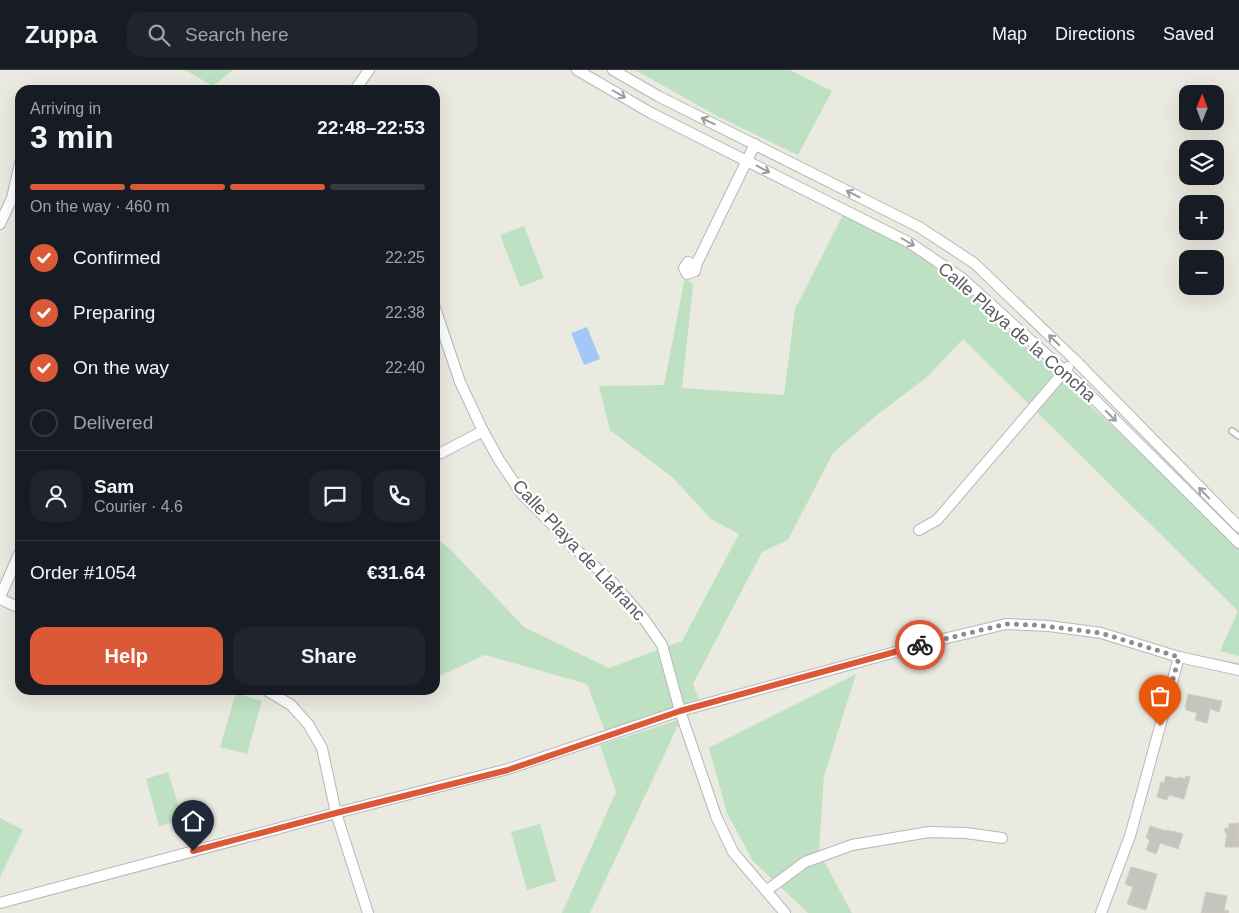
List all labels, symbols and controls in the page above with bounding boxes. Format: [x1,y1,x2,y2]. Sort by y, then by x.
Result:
search box [127,12,477,57]
text: Zuppa [25,21,97,48]
icon: search [145,21,173,49]
text: Search here [185,24,289,45]
text: Map [992,24,1027,44]
text: Directions [1055,24,1135,44]
text: Saved [1163,24,1214,44]
north arrow [1179,85,1224,130]
map controls [1179,85,1224,295]
one-way arrow [611,90,625,100]
text: Arriving in [30,100,101,117]
one-way arrow [701,116,716,125]
text: 22:48–22:53 [317,117,425,138]
text: 3 min [30,119,114,155]
button: layers [1179,140,1224,185]
one-way arrow [755,165,770,174]
one-way arrow [846,189,861,198]
button: + [1179,195,1224,240]
text: On the way · 460 m [30,198,170,215]
one-way arrow [900,238,915,248]
icon: check [30,244,58,272]
text: Confirmed [73,247,161,268]
text: 22:25 [385,249,425,266]
button: − [1179,250,1224,295]
street label: Calle Playa de la Concha [934,258,1101,406]
icon: check [30,299,58,327]
text: Preparing [73,302,155,323]
text: 22:38 [385,304,425,321]
one-way arrow [1047,334,1060,346]
icon: check [30,354,58,382]
text: On the way [73,357,169,378]
text: 22:40 [385,359,425,376]
one-way arrow [1105,409,1117,422]
text: Delivered [73,412,153,433]
button: person [30,470,82,522]
button: chat [309,470,361,522]
button: phone [373,470,425,522]
street label: Calle Playa de Llafranc [509,475,649,625]
text: Sam [94,476,134,497]
one-way arrow [1198,487,1210,499]
text: Courier · 4.6 [94,498,183,515]
text: Order #1054 [30,562,137,583]
text: €31.64 [367,562,425,583]
courier [895,620,945,670]
button: Help [30,627,223,685]
button: Share [233,627,425,685]
icon: bike [906,631,934,659]
pin [1139,675,1181,726]
icon: bag [1146,682,1174,710]
pin [172,800,214,851]
icon: home [179,807,207,835]

